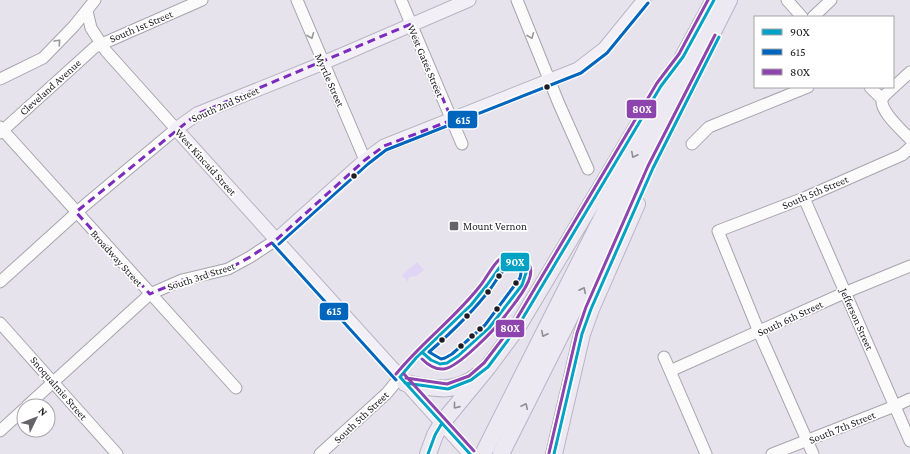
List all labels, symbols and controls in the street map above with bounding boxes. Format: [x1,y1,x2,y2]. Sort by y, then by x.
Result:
street label: South 1st Street [108,7,175,45]
legend [754,16,894,88]
street label: West Gates Street [405,23,447,99]
text: 90X [790,25,810,39]
one-way arrow [307,33,315,40]
one-way arrow [527,33,535,40]
one-way arrow [54,39,61,47]
text: 615 [790,45,806,59]
street label: Myrtle Street [312,51,347,109]
street label: Cleveland Avenue [17,56,83,118]
text: 80X [790,65,810,79]
unlabelled marker [542,82,552,92]
street label: South 2nd Street [189,84,261,124]
line badge: 80X [626,99,657,119]
text: 80X [632,103,652,115]
line badge: 615 [447,110,478,129]
text: 615 [455,114,471,126]
street label: West Kincaid Street [173,126,239,198]
one-way arrow [631,150,639,158]
unlabelled marker [349,171,359,181]
street label: South 5th Street [780,173,850,211]
marker: Mount Vernon [448,220,460,232]
place label: Mount Vernon [463,220,527,232]
street label: Broadway Street [88,227,146,290]
line badge: 90X [500,252,530,272]
text: 90X [505,256,525,268]
street label: South 3rd Street [166,259,237,293]
unlabelled marker [494,271,504,281]
unlabelled marker [511,278,521,288]
street label: Jefferson Street [837,285,876,353]
one-way arrow [578,286,586,294]
unlabelled marker [483,287,493,297]
street label: South 6th Street [755,297,825,338]
line badge: 615 [319,302,349,321]
unlabelled marker [492,304,502,314]
text: 615 [326,305,342,317]
unlabelled marker [462,311,472,321]
line badge: 80X [495,319,525,338]
text: 80X [500,322,520,334]
unlabelled marker [475,324,485,334]
one-way arrow [541,329,549,337]
unlabelled marker [467,331,477,341]
unlabelled marker [437,335,447,345]
unlabelled marker [456,341,466,351]
street label: Snoqualmie Street [27,354,90,423]
street label: South 5th Street [331,388,391,445]
north arrow [16,398,56,438]
one-way arrow [453,401,460,408]
one-way arrow [521,403,528,410]
text: N [36,404,51,418]
street label: South 7th Street [807,408,877,446]

